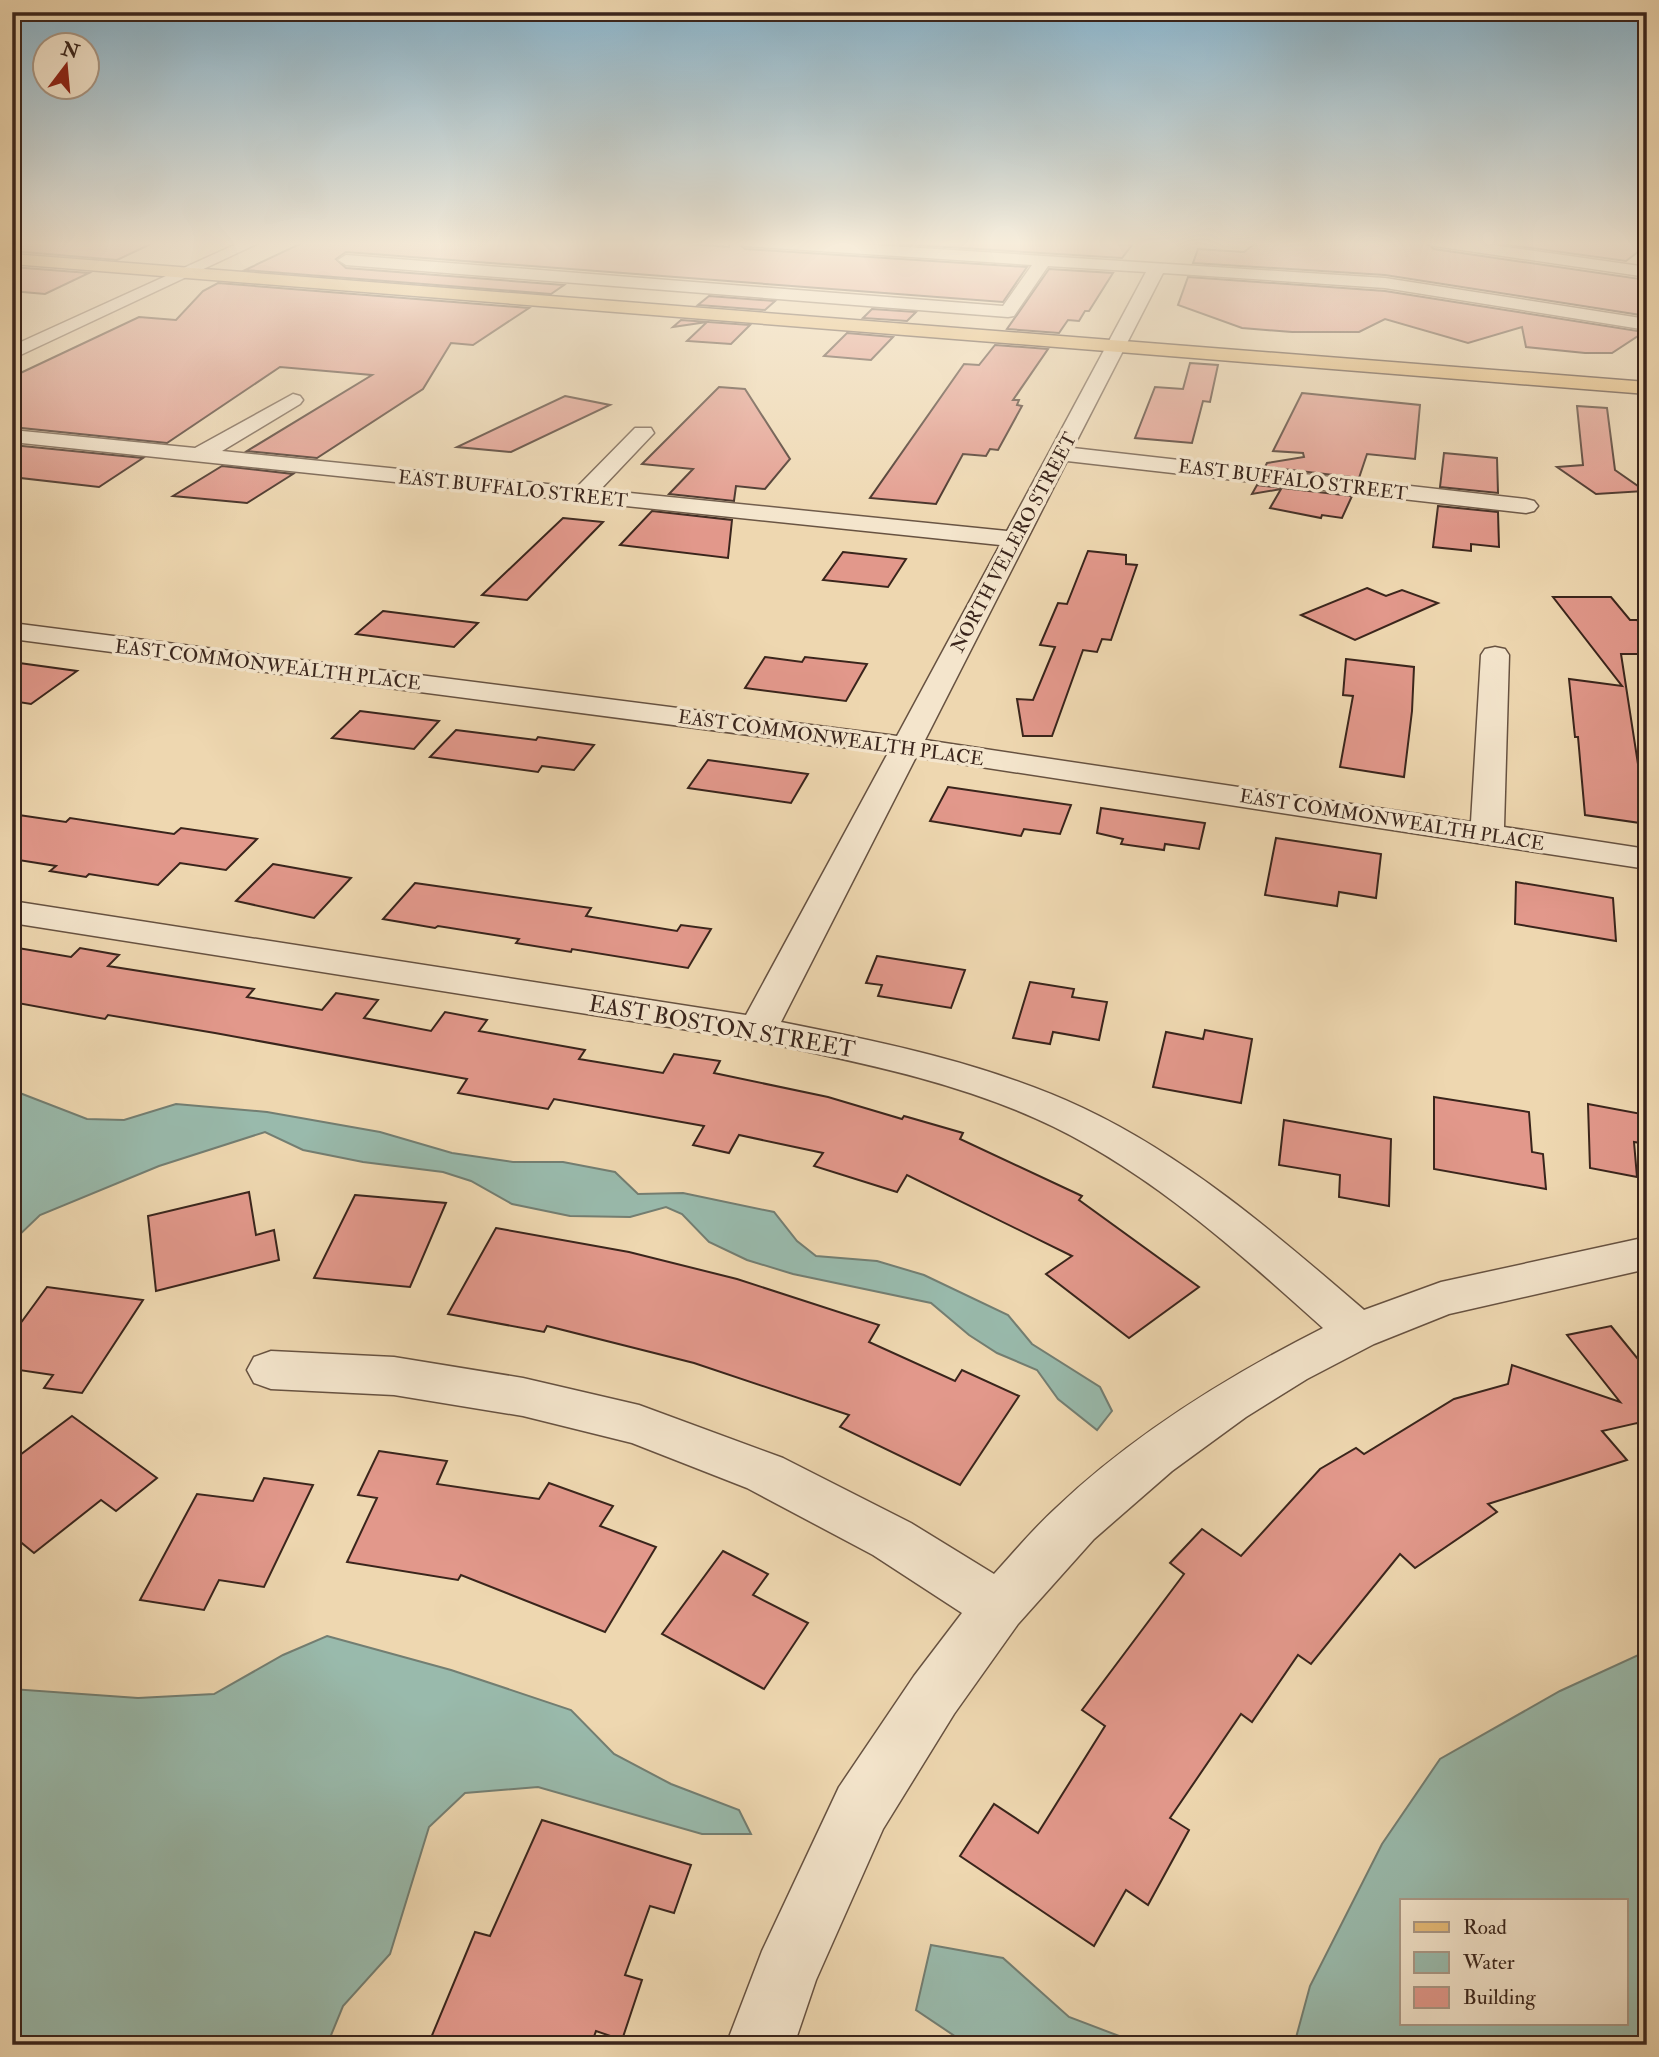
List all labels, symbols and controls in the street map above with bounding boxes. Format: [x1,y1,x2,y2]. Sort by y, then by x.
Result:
north arrow [32,32,102,102]
text: N [58,36,83,65]
street label: NORTH VELERO STREET [946,428,1082,657]
street label: EAST BUFFALO STREET [1177,454,1409,506]
street label: EAST BUFFALO STREET [397,465,629,513]
street label: EAST COMMONWEALTH PLACE [113,634,423,696]
street label: EAST COMMONWEALTH PLACE [677,705,985,771]
street label: EAST COMMONWEALTH PLACE [1238,784,1546,856]
street label: EAST BOSTON STREET [587,989,857,1064]
legend [1400,1899,1628,2025]
text: Road [1463,1914,1508,1941]
text: Water [1462,1949,1515,1976]
text: Building [1463,1984,1536,2011]

